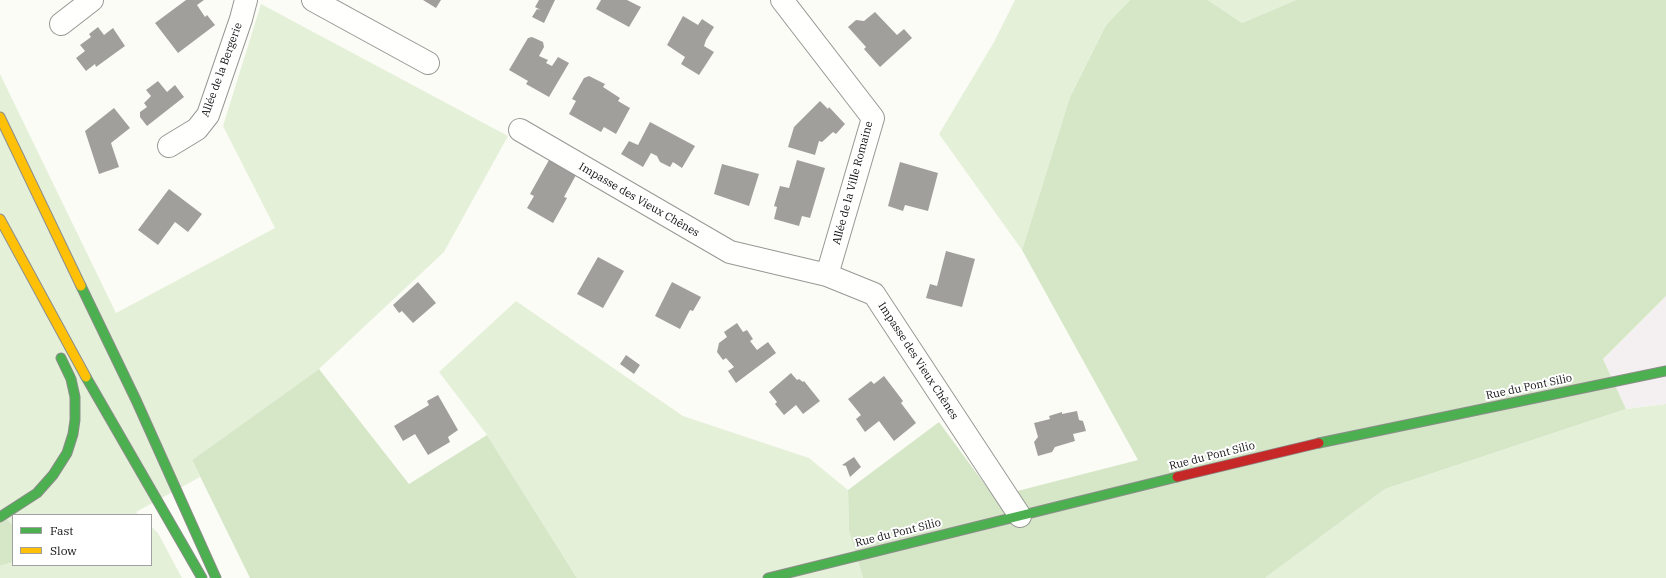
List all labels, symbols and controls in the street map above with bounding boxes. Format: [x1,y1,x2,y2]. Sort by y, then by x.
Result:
street label: Allée de la Bergerie [199,21,245,119]
street label: Allée de la Ville Romaine [830,120,876,246]
street label: Impasse des Vieux Chênes [576,160,702,240]
street label: Impasse des Vieux Chênes [875,300,961,422]
street label: Rue du Pont Silio [1485,371,1573,403]
street label: Rue du Pont Silio [1168,439,1256,473]
legend [12,514,152,566]
street label: Rue du Pont Silio [854,516,942,550]
text: Fast [50,523,74,538]
text: Slow [50,543,77,558]

